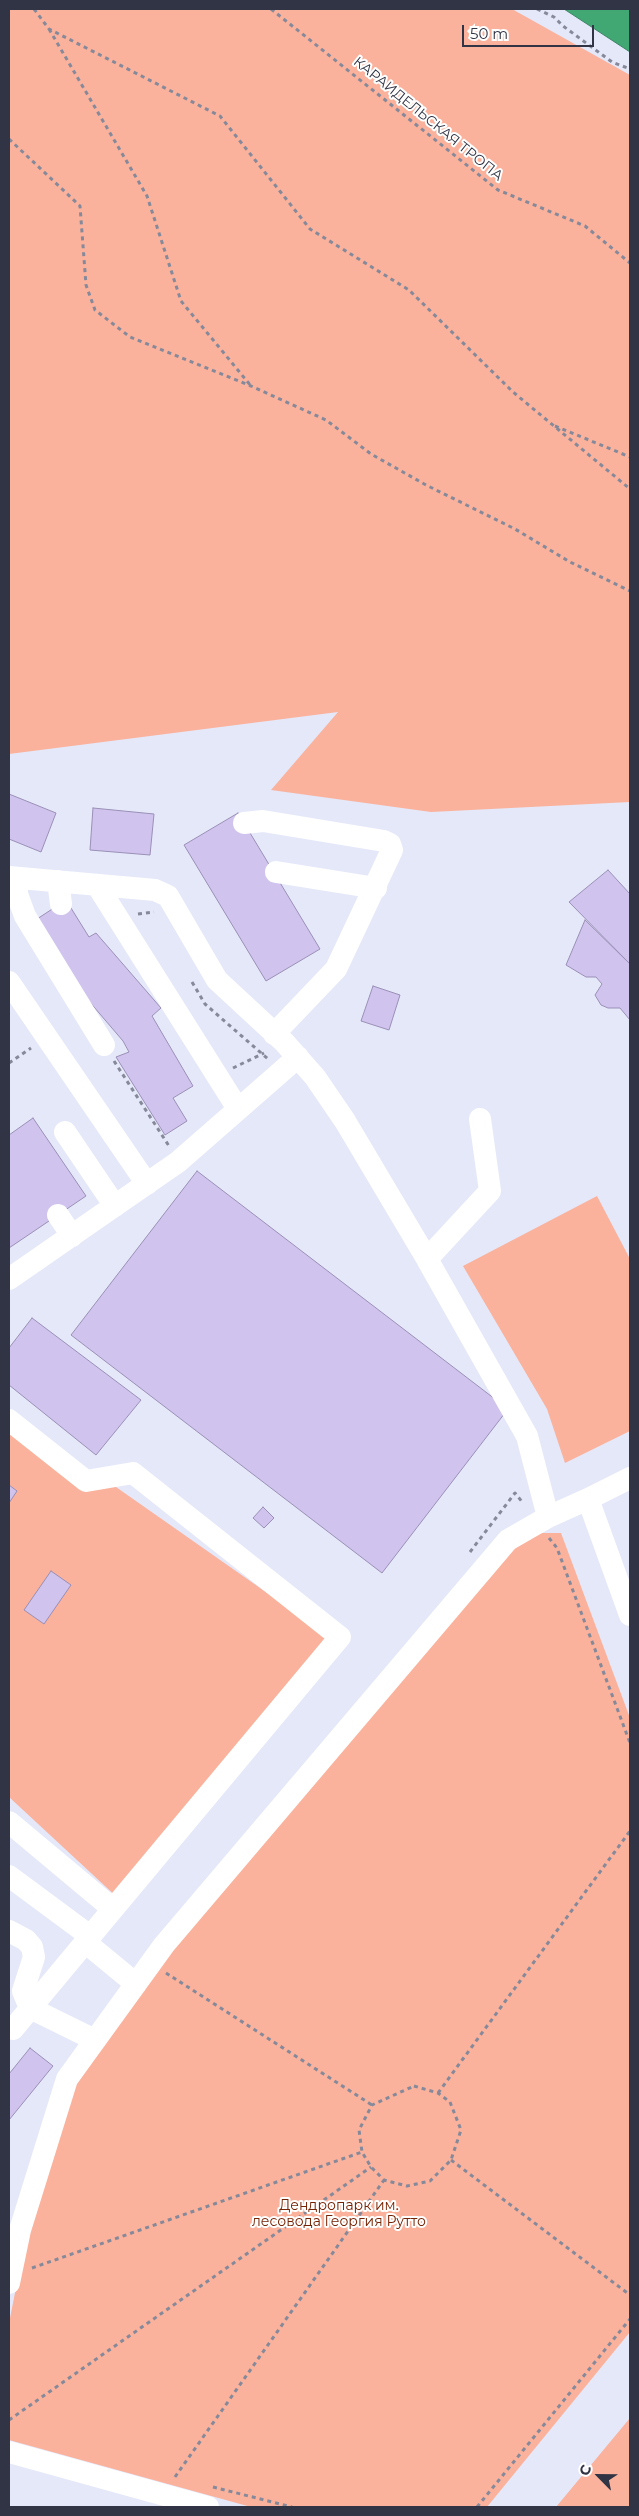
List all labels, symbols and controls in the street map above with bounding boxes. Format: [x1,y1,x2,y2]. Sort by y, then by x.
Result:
scale bar [464,15,596,47]
text: 50 m [470,24,508,43]
street label: КАРАИДЕЛЬСКАЯ ТРОПА [350,53,506,185]
park label: Дендропарк им. лесовода Георгия Рутто [252,2198,426,2230]
north arrow [574,2451,624,2501]
text: С [575,2462,595,2478]

